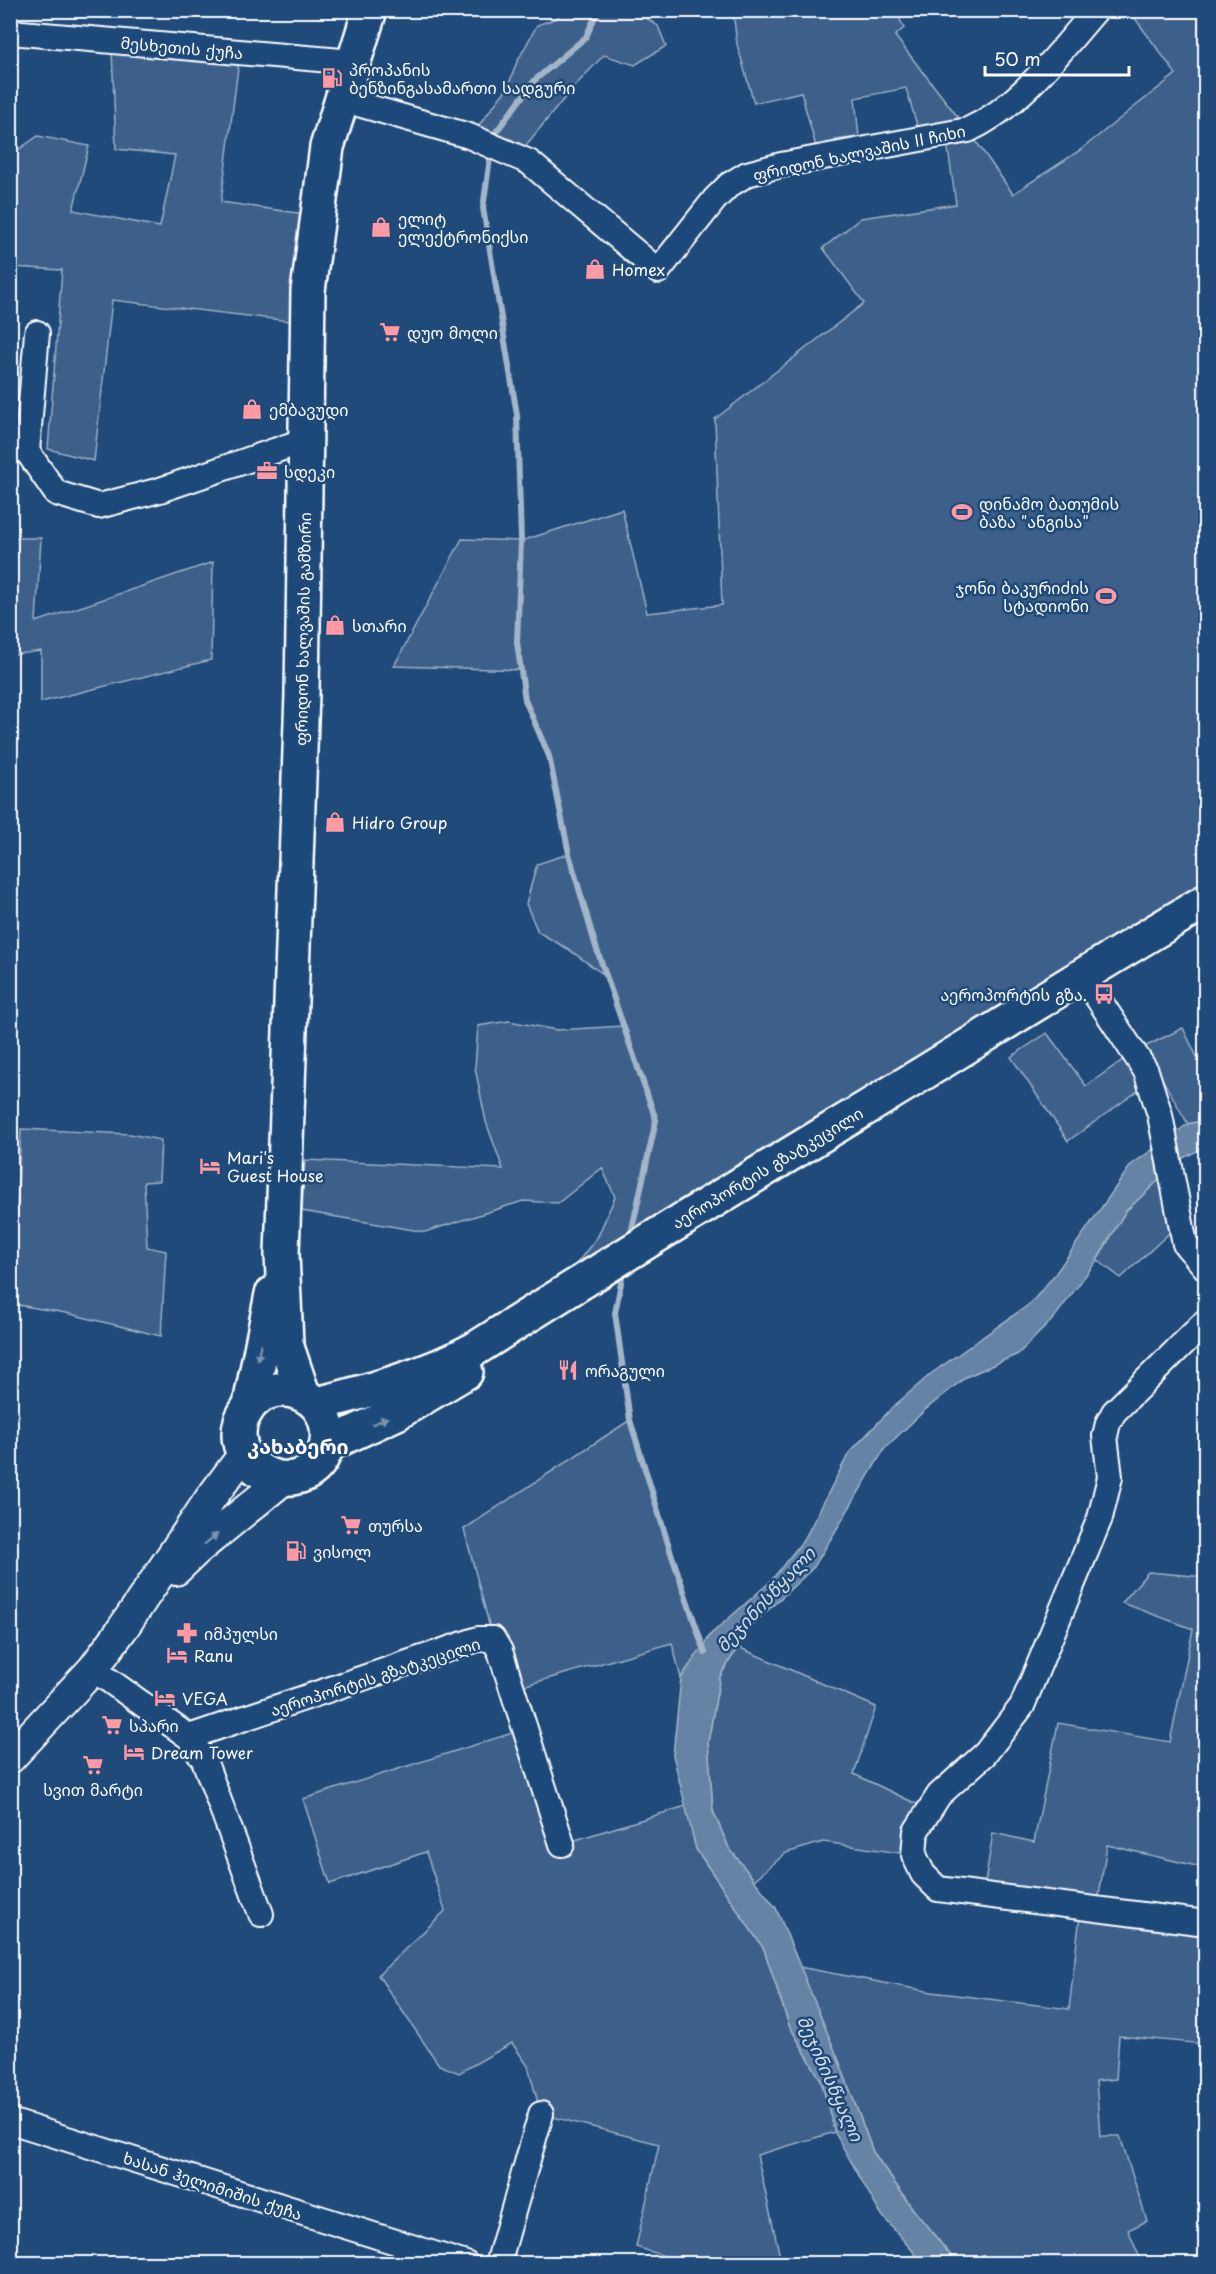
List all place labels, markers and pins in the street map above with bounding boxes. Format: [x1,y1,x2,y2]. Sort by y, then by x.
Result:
place label: პროპანის ბენზინგასამართი სადგური [349,57,575,99]
fuel station icon: პროპანის ბენზინგასამართი სადგური [320,66,344,90]
place label: ელიტ ელექტრონიქსი [398,206,528,248]
shop icon: ელიტ ელექტრონიქსი [369,215,393,239]
shop icon: Homex [583,257,607,281]
place label: Homex [612,257,665,281]
supermarket icon: დუო მოლი [378,320,402,344]
place label: დუო მოლი [407,320,498,344]
shop icon: ემბავუდი [240,397,264,421]
place label: ემბავუდი [269,397,349,421]
office icon: სდეკი [255,459,279,483]
place label: სდეკი [284,459,335,483]
place label: დინამო ბათუმის ბაზა "ანგისა" [979,491,1119,533]
sports icon: დინამო ბათუმის ბაზა "ანგისა" [950,500,974,524]
place label: ჯონი ბაკურიძის სტადიონი [955,575,1089,617]
sports icon: ჯონი ბაკურიძის სტადიონი [1094,584,1118,608]
shop icon: სთარი [323,613,347,637]
place label: სთარი [352,613,407,637]
shop icon: Hidro Group [323,810,347,834]
place label: Hidro Group [352,810,447,834]
place label: აეროპორტის გზა. [941,982,1087,1006]
bus stop icon: აეროპორტის გზა. [1092,982,1116,1006]
place label: Mari's Guest House [227,1145,324,1187]
hotel icon: Mari's Guest House [198,1154,222,1178]
restaurant icon: ორაგული [556,1358,580,1382]
place label: ორაგული [585,1358,665,1382]
supermarket icon: თურსა [339,1513,363,1537]
place label: თურსა [368,1513,423,1537]
fuel station icon: ვისოლ [284,1539,308,1563]
place label: ვისოლ [313,1539,371,1563]
pharmacy icon: იმპულსი [175,1621,199,1645]
place label: იმპულსი [204,1621,278,1645]
hotel icon: Ranu [165,1643,189,1667]
place label: Ranu [194,1643,233,1667]
hotel icon: VEGA [153,1686,177,1710]
place label: VEGA [182,1686,228,1710]
supermarket icon: სპარი [100,1713,124,1737]
place label: სპარი [129,1713,179,1737]
hotel icon: Dream Tower [122,1740,146,1764]
place label: Dream Tower [151,1740,253,1764]
supermarket icon: სვით მარტი [81,1753,105,1777]
place label: სვით მარტი [43,1777,143,1801]

